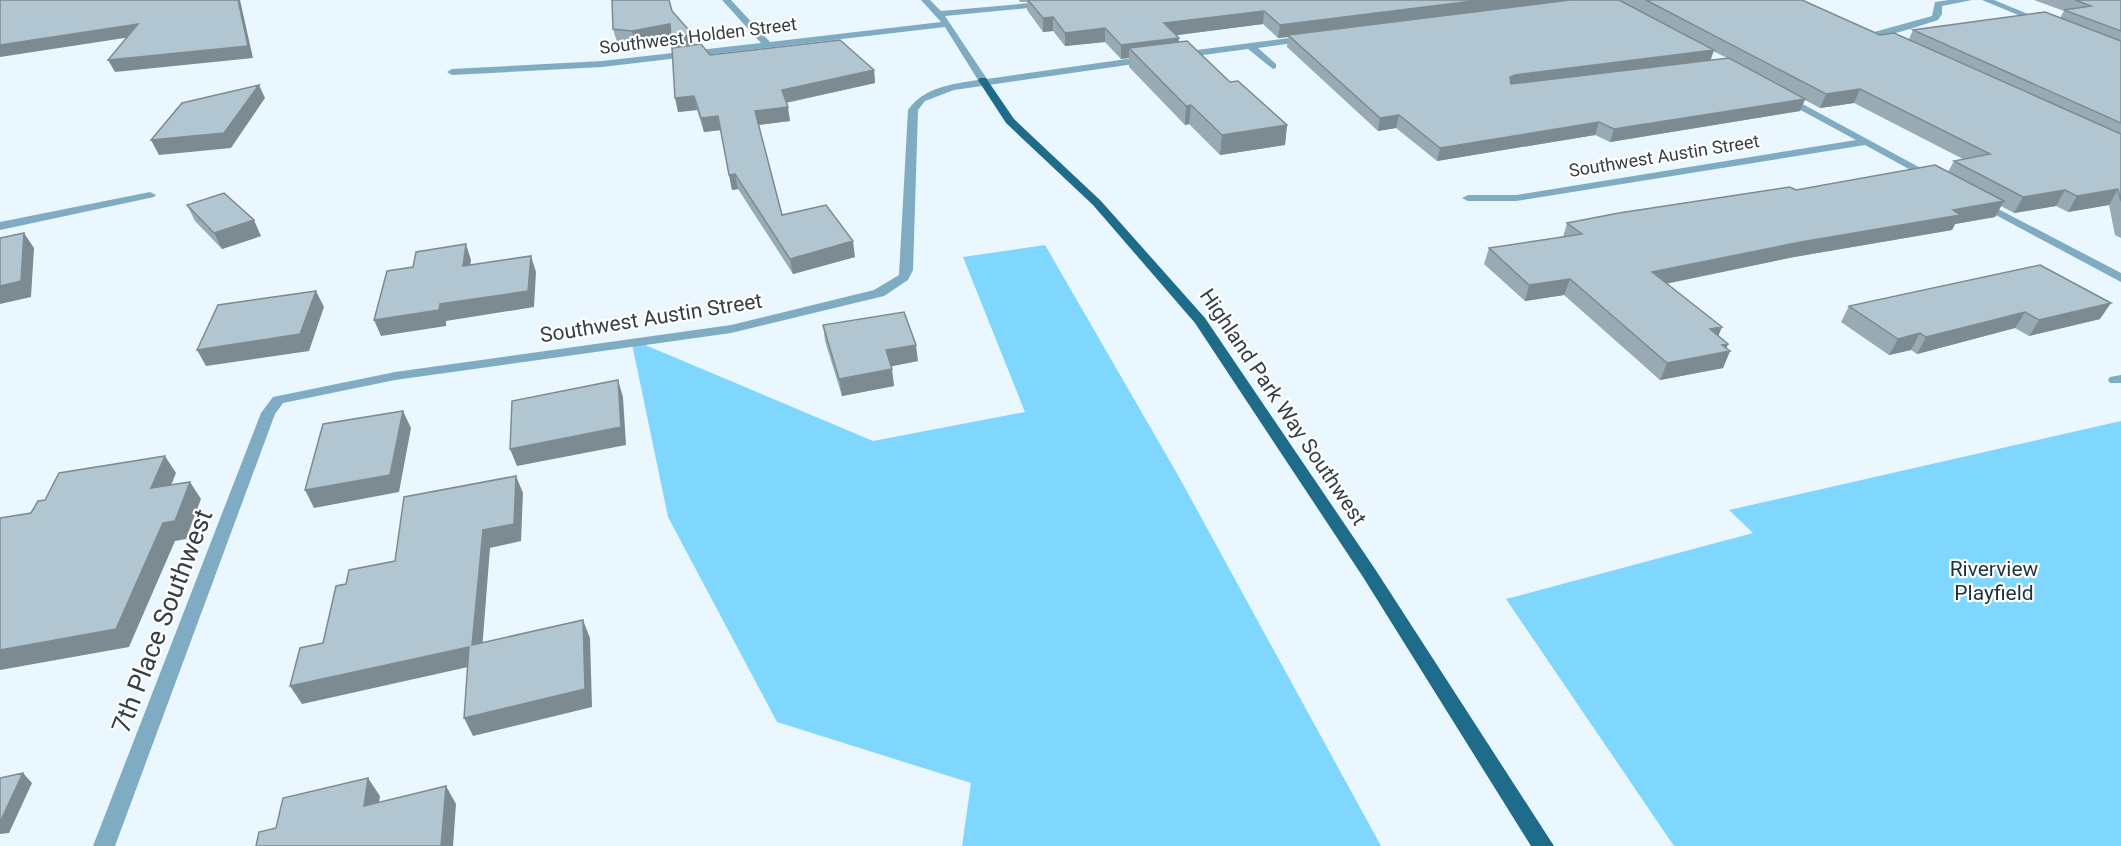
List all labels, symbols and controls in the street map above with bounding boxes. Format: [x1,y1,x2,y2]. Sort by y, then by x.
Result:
street label: Southwest Holden Street [598,13,798,58]
street label: Southwest Austin Street [1567,130,1761,181]
street label: Highland Park Way Southwest [1195,284,1371,530]
street label: Southwest Austin Street [538,289,764,347]
street label: 7th Place Southwest [105,505,219,737]
park label: Riverview Playfield [1950,557,2039,605]

